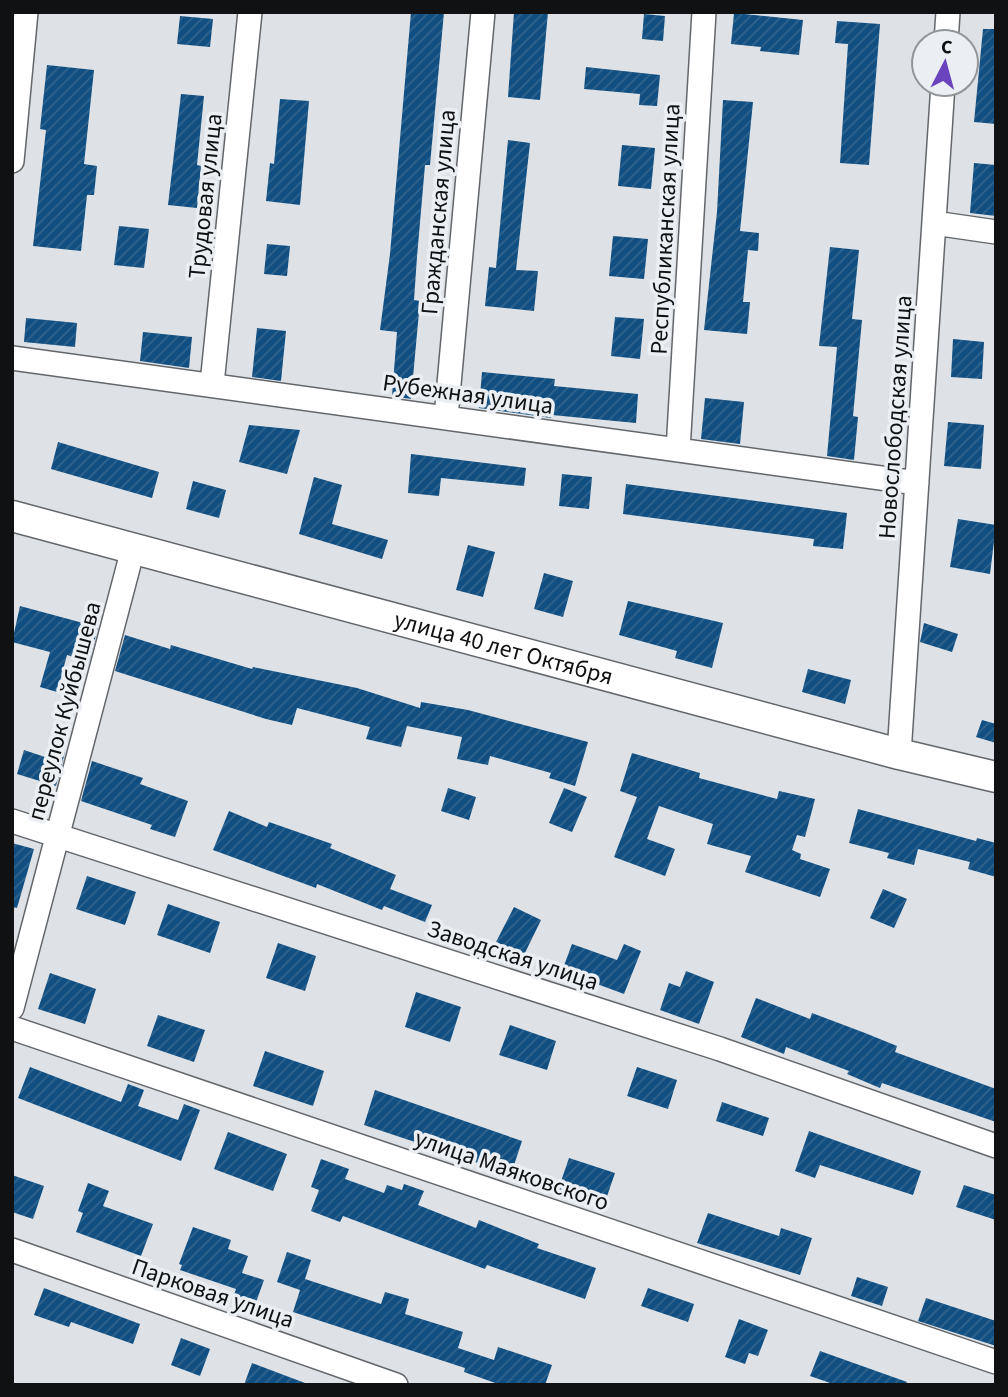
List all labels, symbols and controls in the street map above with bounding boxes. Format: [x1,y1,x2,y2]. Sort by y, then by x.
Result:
north arrow [910,28,980,98]
text: С [940,34,954,62]
street label: Республиканская улица [641,103,690,355]
street label: Гражданская улица [412,108,465,316]
street label: Трудовая улица [179,112,232,281]
street label: Новослободская улица [870,294,921,540]
street label: Рубежная улица [380,365,555,424]
street label: переулок Куйбышева [18,598,111,825]
street label: улица 40 лет Октября [390,602,617,694]
street label: Заводская улица [423,911,603,1000]
street label: улица Маяковского [410,1121,614,1220]
street label: Парковая улица [127,1249,299,1338]

